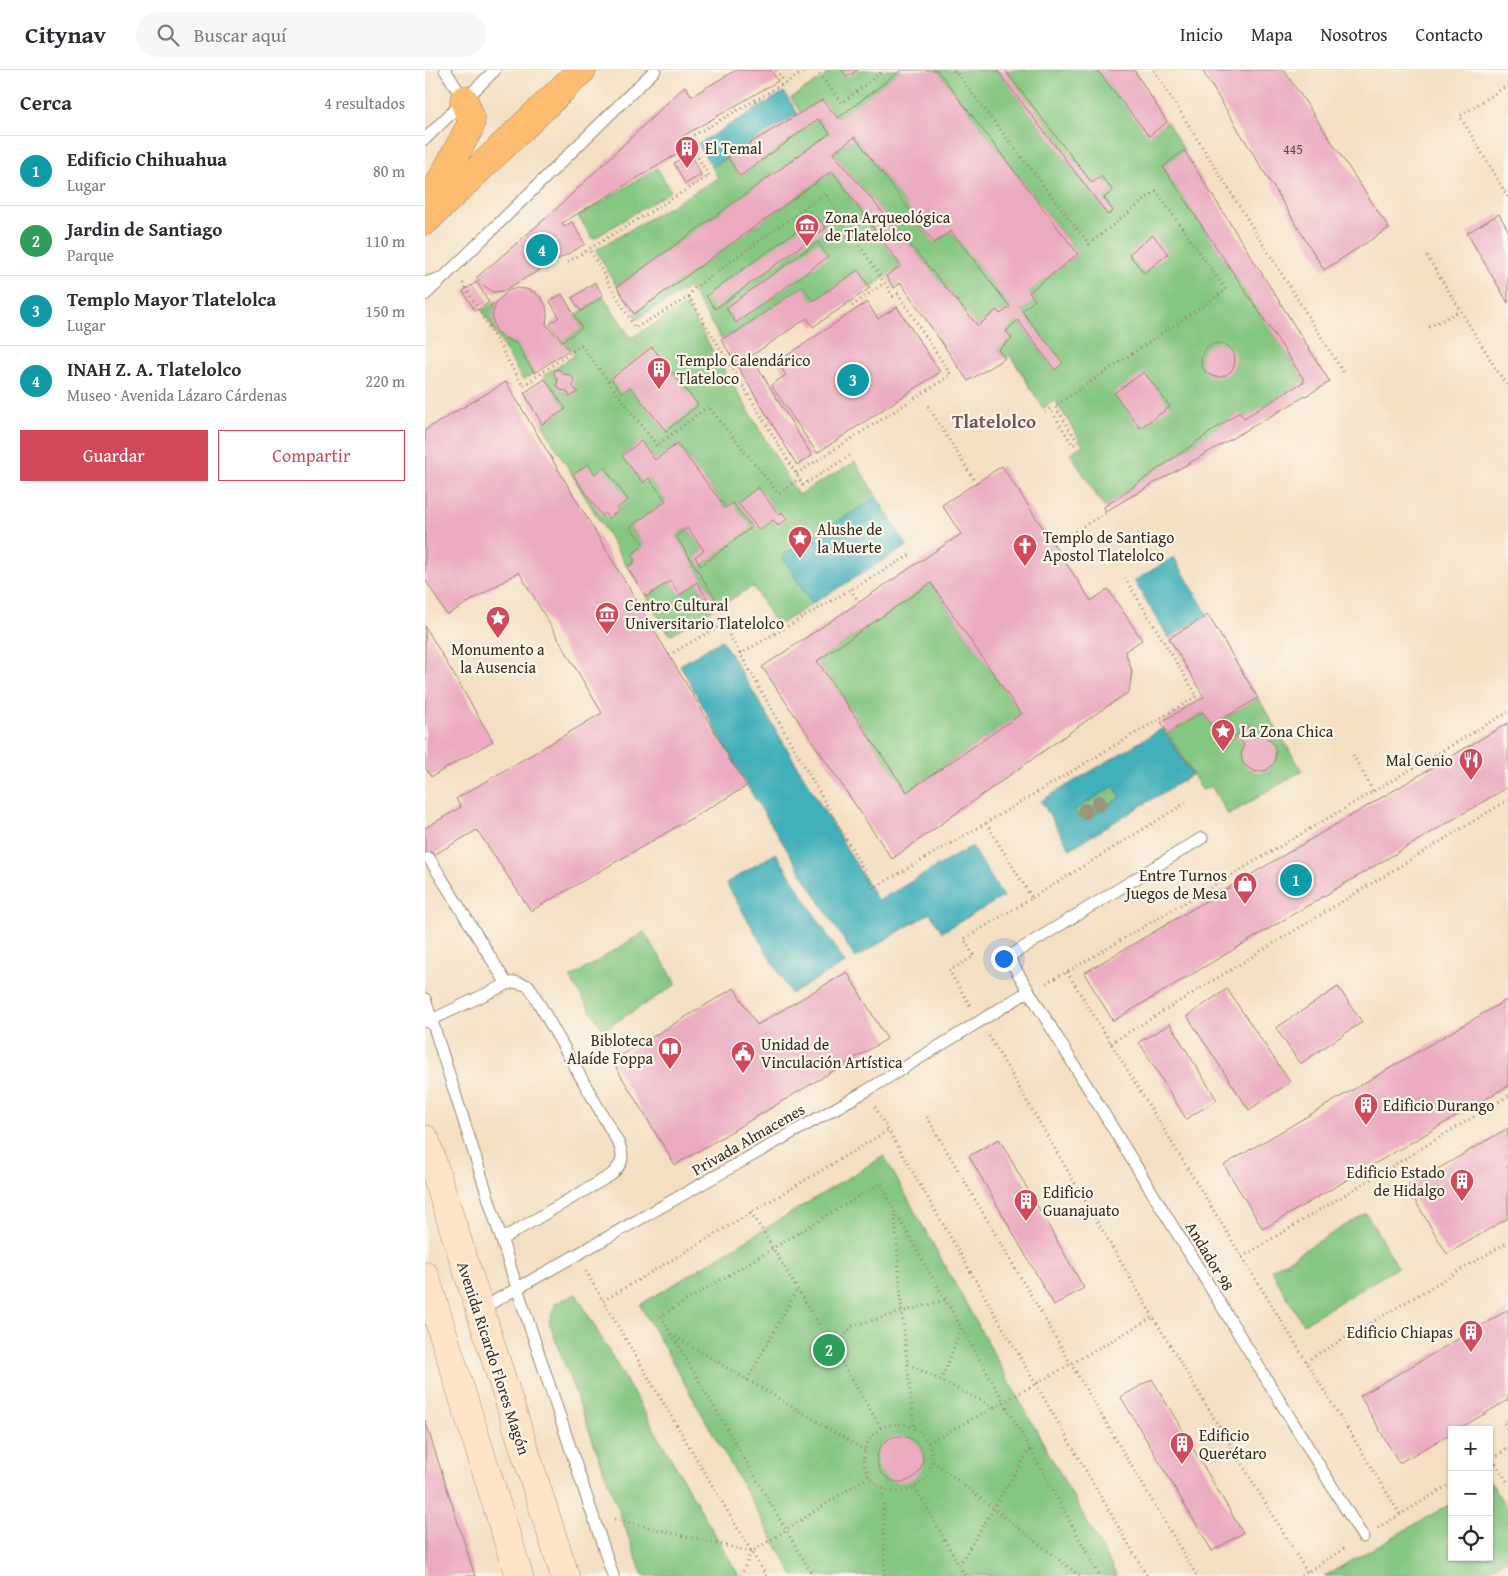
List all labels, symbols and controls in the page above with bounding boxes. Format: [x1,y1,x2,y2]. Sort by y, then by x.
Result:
search box [136,12,486,57]
text: Citynav [25,17,106,52]
icon: search [154,21,182,49]
text: Buscar aquí [194,21,286,49]
text: Inicio [1180,21,1223,48]
text: Mapa [1251,21,1292,48]
text: Nosotros [1320,21,1388,48]
text: Contacto [1416,21,1483,48]
text: Cerca [20,87,72,118]
text: 4 resultados [324,91,405,115]
building icon: El Temal [674,135,700,169]
place label: El Temal [705,136,763,160]
house number: 445 [1283,139,1303,159]
text: Edificio Chihuahua [67,145,227,173]
text: 1 [32,159,40,183]
text: 80 m [373,159,405,183]
text: Lugar [67,173,106,197]
place label: Zona Arqueológica de Tlatelolco [825,205,951,247]
museum icon: Zona Arqueológica de Tlatelolco [794,213,820,247]
text: Jardin de Santiago [67,215,222,243]
text: 2 [32,229,40,253]
text: 110 m [365,229,405,253]
pin: 4 [526,231,558,269]
text: Parque [67,243,114,267]
text: Templo Mayor Tlatelolca [67,285,276,313]
text: 3 [32,299,40,323]
text: 150 m [365,299,405,323]
text: Lugar [67,313,106,337]
place label: Templo Calendárico Tlateloco [677,348,810,390]
text: INAH Z. A. Tlatelolco [67,355,241,383]
building icon: Templo Calendárico Tlateloco [646,356,672,390]
pin: 3 [837,361,869,399]
text: 4 [32,369,40,393]
text: 220 m [365,369,405,393]
text: Museo · Avenida Lázaro Cárdenas [67,383,287,407]
district label: Tlatelolco [952,407,1036,435]
button: Guardar [20,430,208,481]
button: Compartir [218,430,405,481]
place label: Alushe de la Muerte [817,517,882,559]
place icon: Alushe de la Muerte [787,525,813,559]
place label: Templo de Santiago Apostol Tlatelolco [1043,525,1175,567]
church icon: Templo de Santiago Apostol Tlatelolco [1012,533,1038,567]
place label: Centro Cultural Universitario Tlatelolco [625,593,784,635]
museum icon: Centro Cultural Universitario Tlatelolco [594,601,620,635]
place icon: Monumento a la Ausencia [485,605,511,639]
place label: Monumento a la Ausencia [451,637,545,679]
place icon: La Zona Chica [1210,718,1236,752]
place label: La Zona Chica [1241,719,1334,743]
restaurant icon: Mal Genio [1458,747,1484,781]
place label: Mal Genio [1386,748,1453,772]
pin: 1 [1280,861,1312,899]
place label: Entre Turnos Juegos de Mesa [1124,863,1227,905]
shop icon: Entre Turnos Juegos de Mesa [1232,871,1258,905]
your location [991,946,1017,972]
place label: Bibloteca Alaíde Foppa [567,1028,653,1070]
place label: Unidad de Vinculación Artística [761,1032,903,1074]
library icon: Bibloteca Alaíde Foppa [657,1036,683,1070]
public building icon: Unidad de Vinculación Artística [730,1040,756,1074]
building icon: Edificio Durango [1353,1092,1379,1126]
place label: Edificio Durango [1383,1093,1495,1117]
street label: Privada Almacenes [687,1097,809,1181]
place label: Edificio Estado de Hidalgo [1347,1160,1445,1202]
building icon: Edificio Estado de Hidalgo [1449,1168,1475,1202]
place label: Edificio Guanajuato [1043,1180,1120,1222]
building icon: Edificio Guanajuato [1013,1188,1039,1222]
street label: Andador 98 [1180,1217,1240,1295]
street label: Avenida Ricardo Flores Magón [451,1258,537,1458]
building icon: Edificio Chiapas [1458,1319,1484,1353]
place label: Edificio Chiapas [1347,1320,1453,1344]
pin: 2 [813,1331,845,1369]
place label: Edificio Querétaro [1199,1423,1267,1465]
map controls [1448,1426,1493,1561]
button: + [1448,1426,1493,1471]
building icon: Edificio Querétaro [1169,1431,1195,1465]
button: − [1448,1471,1493,1516]
button: locate [1448,1516,1493,1561]

